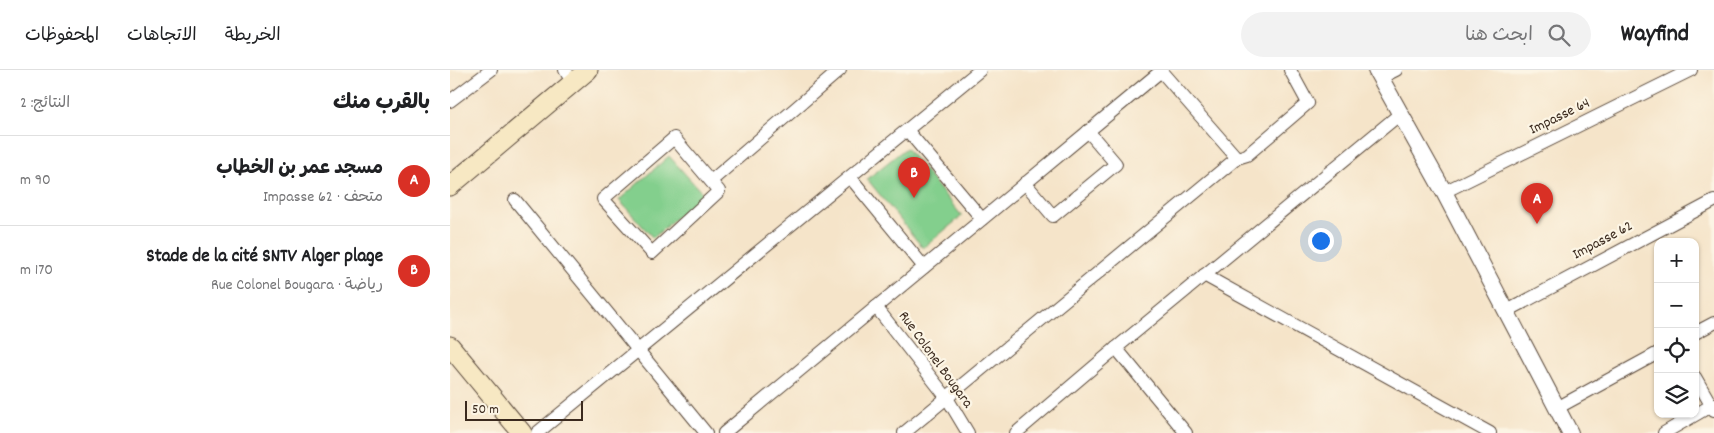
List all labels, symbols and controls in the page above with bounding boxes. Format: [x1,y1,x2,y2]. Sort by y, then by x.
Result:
search box [1241,12,1591,57]
text: Wayfind [1621,18,1689,52]
icon: search [1545,21,1573,49]
text: ابحث هنا [1465,23,1533,50]
text: المحفوظات [25,24,99,49]
text: الاتجاهات [127,24,197,49]
text: الخريطة [225,24,281,49]
text: بالقرب منك [333,89,430,119]
text: النتائج: 2 [20,92,70,115]
street label: Impasse 64 [1526,93,1594,141]
text: مسجد عمر بن الخطاب [216,156,383,183]
pin: B [898,157,930,198]
text: 90 m [20,169,51,192]
text: A [410,169,418,192]
pin: A [1521,183,1553,224]
text: متحف · Impasse 62 [263,186,383,209]
street label: Impasse 62 [1569,216,1637,266]
your location [1308,228,1334,254]
map controls [1654,238,1699,418]
button: + [1654,238,1699,283]
text: Stade de la cité SNTV Alger plage [146,244,383,271]
text: 170 m [20,259,53,282]
text: B [410,259,418,282]
text: رياضة · Rue Colonel Bougara [211,274,383,297]
button: − [1654,283,1699,328]
street label: Rue Colonel Bougara [892,307,978,414]
button: locate [1654,328,1699,373]
button: layers [1654,373,1699,418]
scale bar [465,398,582,421]
text: 50 m [472,400,499,420]

